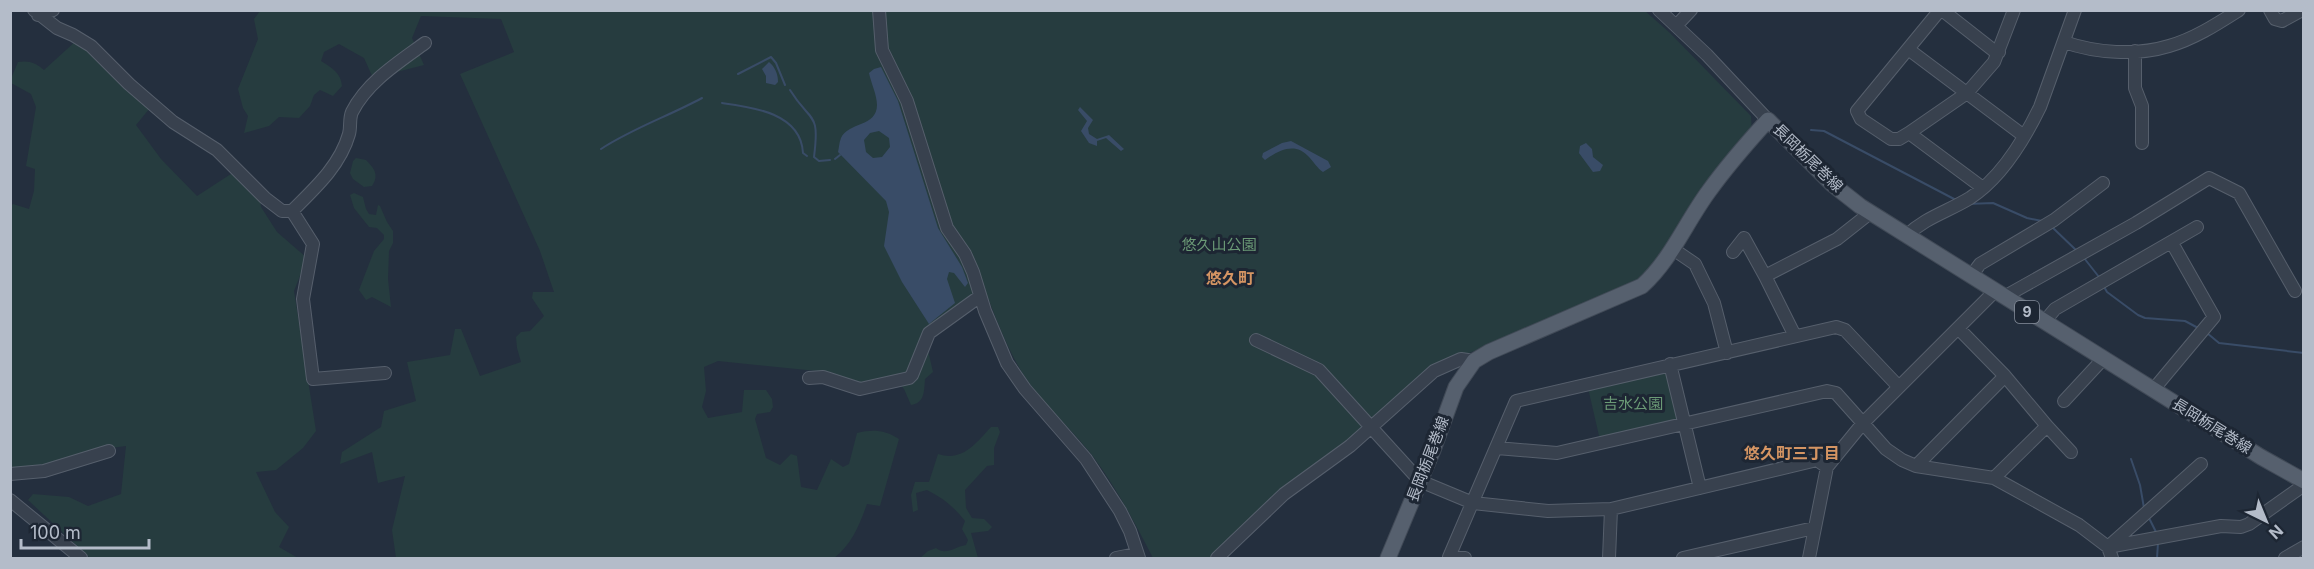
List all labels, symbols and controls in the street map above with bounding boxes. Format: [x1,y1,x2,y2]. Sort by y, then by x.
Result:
street label: 長岡栃尾巻線 [1769,120,1847,196]
park label: 悠久山公園 [1181,235,1257,254]
district label: 悠久町 [1206,268,1254,288]
road number: 9 [2015,301,2039,323]
park label: 吉水公園 [1603,394,1663,413]
street label: 長岡栃尾巻線 [2169,394,2255,457]
street label: 長岡栃尾巻線 [1403,413,1453,504]
district label: 悠久町三丁目 [1744,443,1840,463]
north arrow [2236,491,2296,551]
scale bar [21,512,148,550]
text: N [2265,520,2288,543]
text: 100 m [30,522,81,543]

